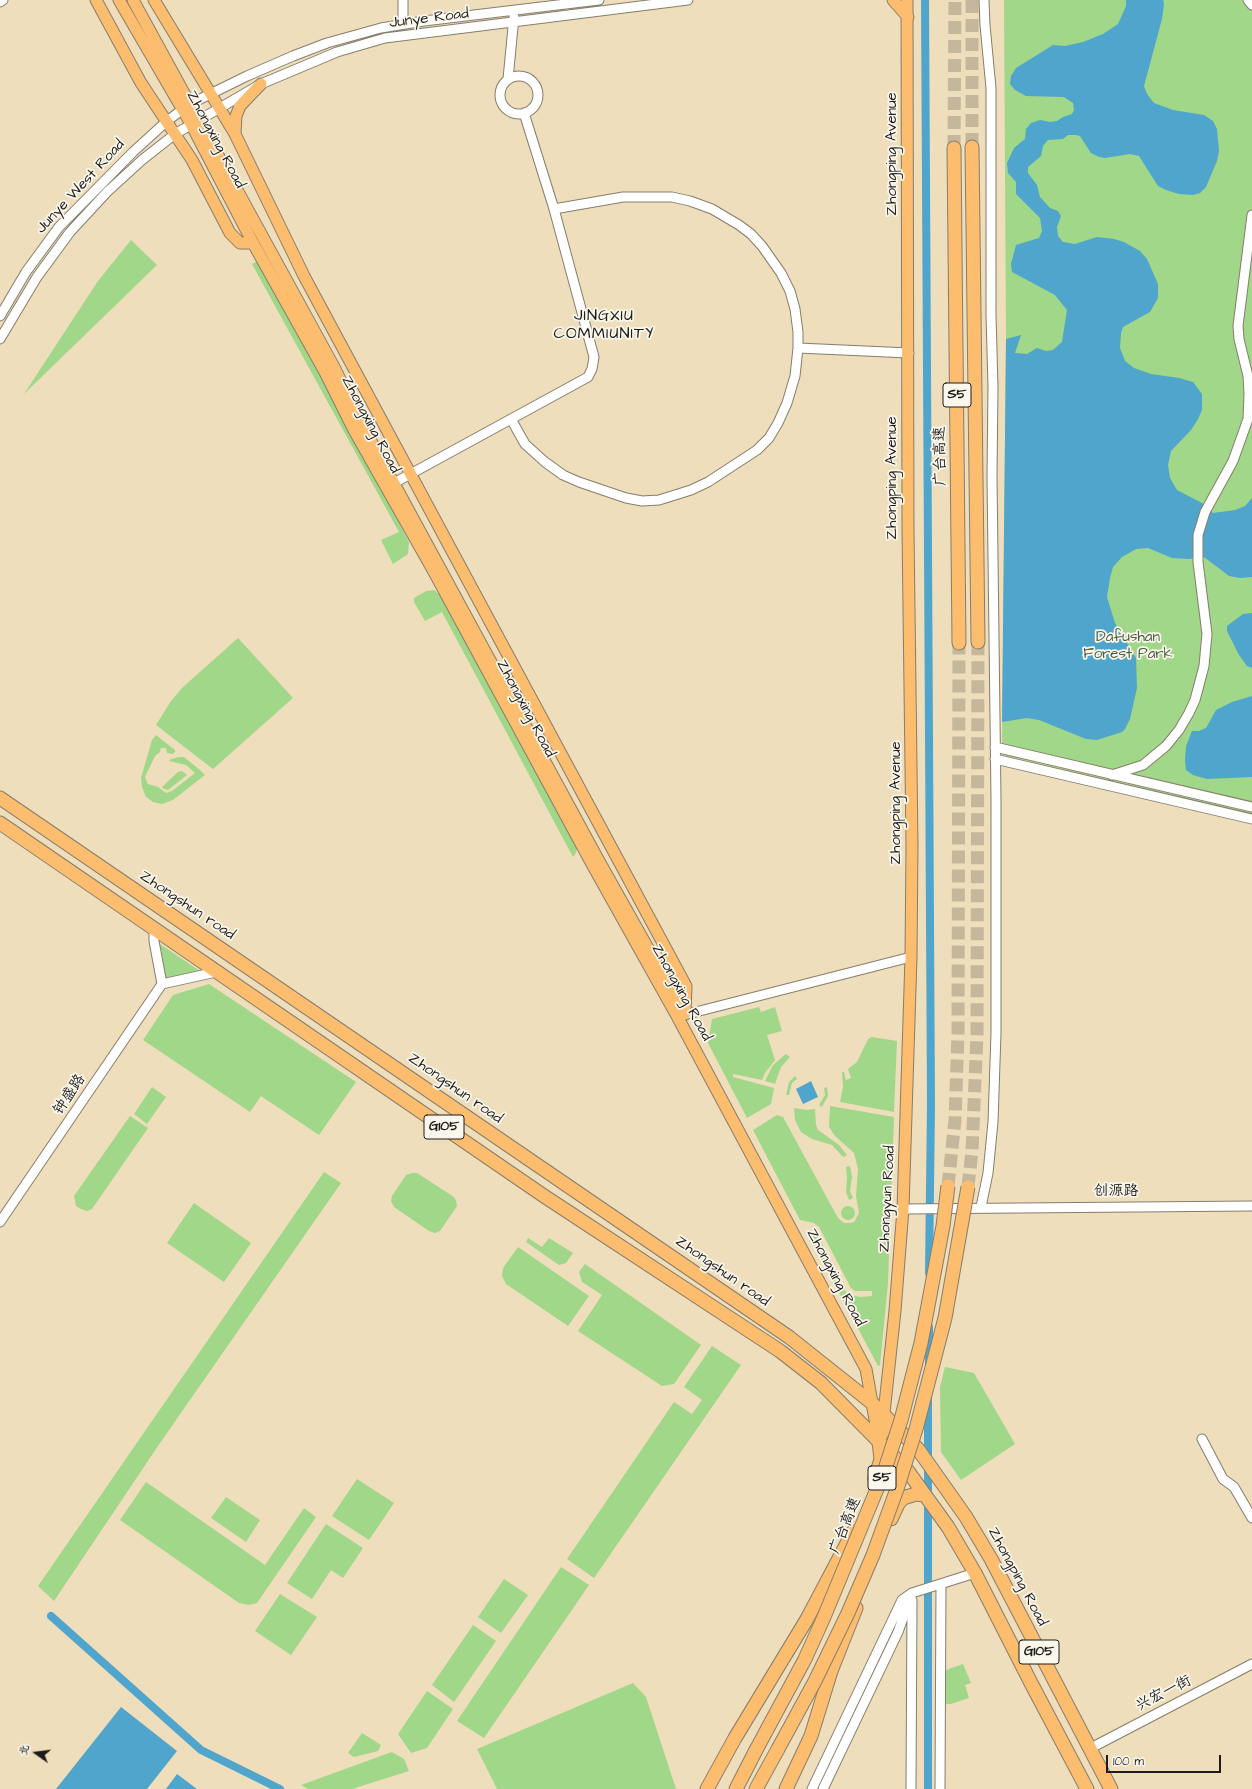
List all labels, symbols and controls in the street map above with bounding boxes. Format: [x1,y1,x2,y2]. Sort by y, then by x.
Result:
street label: Junye Road [388,5,470,33]
street label: Zhongxing Road [182,88,248,192]
street label: Zhongping Avenue [884,92,902,216]
street label: Junye West Road [33,136,129,238]
district label: JINGXIU COMMIUNITY [554,307,654,345]
street label: Zhongxing Road [337,373,403,477]
road number: S5 [943,383,971,407]
street label: Zhongping Avenue [884,416,902,540]
street label: 广台高速 [931,426,951,486]
park label: Dafushan Forest Park [1083,629,1173,664]
street label: Zhongxing Road [492,657,558,761]
street label: Zhongping Avenue [888,741,906,865]
street label: Zhongshun road [136,868,238,944]
street label: Zhongxing Road [647,941,715,1045]
street label: Zhongshun road [404,1050,506,1128]
street label: 钟盛路 [50,1071,90,1119]
road number: G105 [424,1115,464,1139]
street label: Zhongyun Road [876,1145,900,1253]
street label: 创源路 [1094,1183,1138,1201]
street label: Zhongxing Road [802,1226,868,1330]
street label: Zhongshun road [671,1233,773,1311]
road number: S5 [868,1466,896,1490]
street label: 广台高速 [826,1495,866,1557]
street label: Zhongping Road [983,1525,1051,1629]
road number: G105 [1019,1640,1059,1664]
street label: 兴宏一街 [1133,1672,1195,1716]
north arrow [16,1733,56,1773]
text: 北 [15,1743,32,1757]
scale bar [1108,1747,1223,1773]
text: 100 m [1113,1753,1144,1770]

